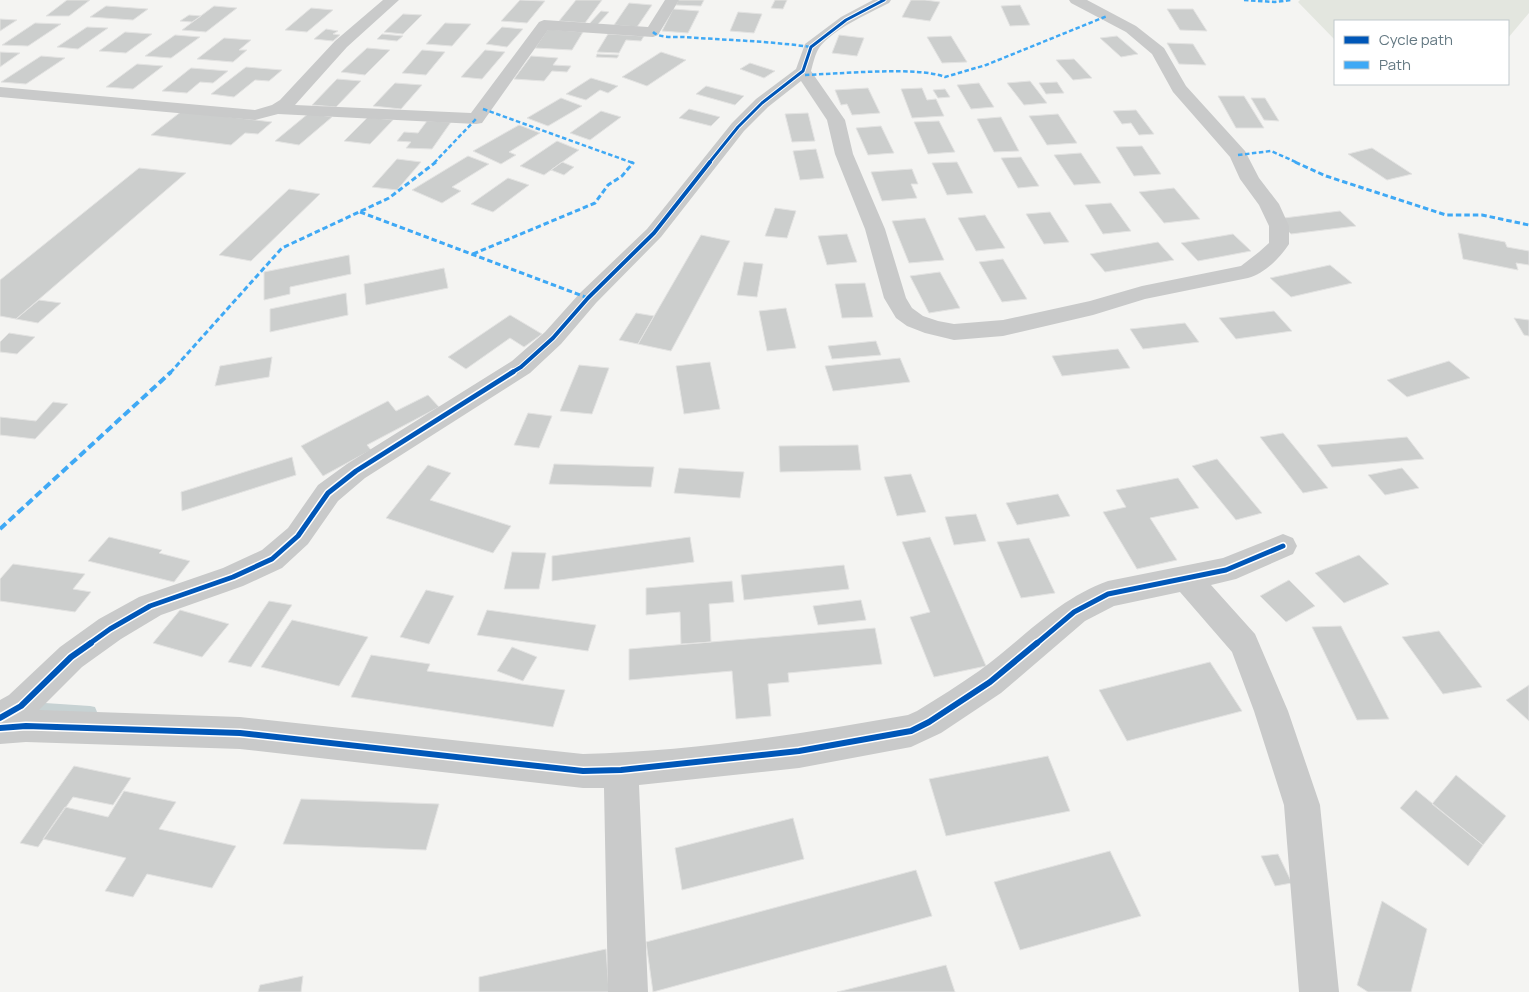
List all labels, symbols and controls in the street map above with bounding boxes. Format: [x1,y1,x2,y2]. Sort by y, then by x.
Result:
legend [1334,20,1509,85]
text: Cycle path [1379,29,1453,50]
text: Path [1379,54,1411,75]

